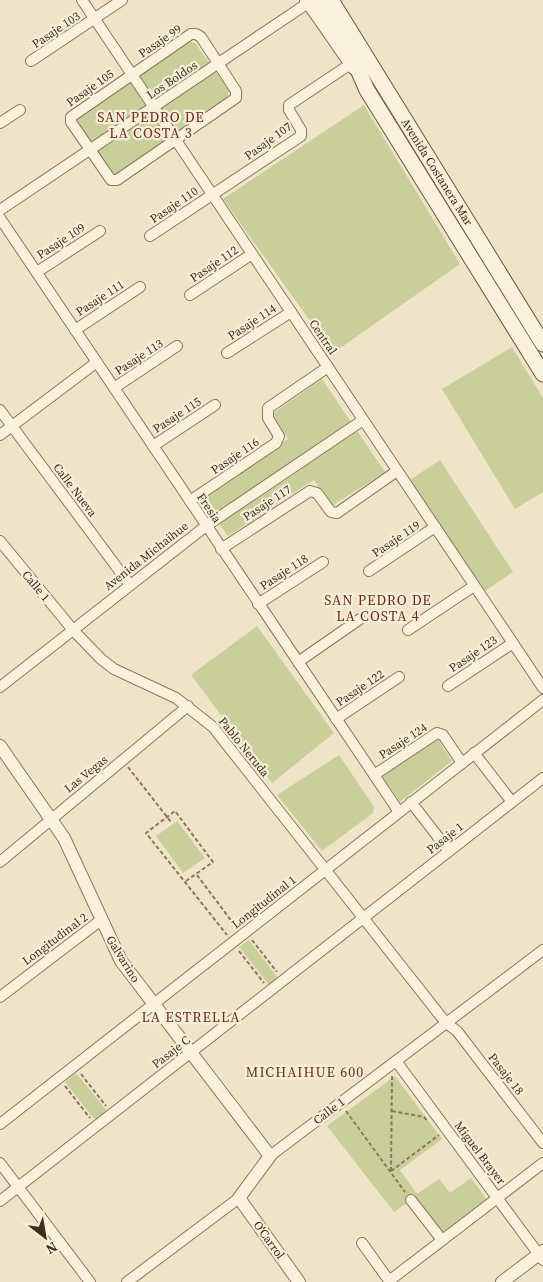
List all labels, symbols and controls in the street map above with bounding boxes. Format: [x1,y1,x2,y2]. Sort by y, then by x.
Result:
street label: Pasaje 103 [29,8,83,52]
street label: Pasaje 99 [135,21,185,61]
street label: Los Boldos [144,57,200,103]
street label: Pasaje 105 [63,66,117,110]
district label: SAN PEDRO DE LA COSTA 3 [97,107,205,143]
street label: Avenida Costanera Mar [397,115,477,229]
street label: Pasaje 107 [241,118,295,164]
street label: Pasaje 110 [147,183,201,227]
street label: Pasaje 109 [34,219,88,263]
street label: Pasaje 112 [187,242,241,286]
street label: Pasaje 111 [73,276,127,320]
street label: Pasaje 114 [225,300,279,344]
street label: Central [305,316,341,358]
street label: Pasaje 113 [112,335,166,379]
street label: Pasaje 115 [150,393,204,437]
street label: Pasaje 116 [208,434,262,478]
street label: Calle Nueva [50,460,101,521]
street label: Pasaje 117 [240,481,294,525]
street label: Fresia [193,490,225,527]
street label: Pasaje 119 [369,517,423,561]
street label: Avenida Michaihue [101,518,191,594]
street label: Pasaje 118 [257,550,311,594]
street label: Calle 1 [18,567,54,605]
district label: SAN PEDRO DE LA COSTA 4 [324,590,432,626]
street label: Pasaje 123 [446,632,500,676]
street label: Pasaje 122 [333,666,387,710]
street label: Pablo Neruda [215,714,274,781]
street label: Pasaje 124 [376,719,430,763]
street label: Las Vegas [61,752,111,796]
street label: Pasaje 1 [423,819,467,857]
street label: Longitudinal 1 [228,872,300,932]
street label: Longitudinal 2 [19,909,91,969]
street label: Galvarino [102,933,144,986]
district label: LA ESTRELLA [141,1007,241,1027]
street label: Pasaje C [149,1032,194,1072]
street label: Pasaje 18 [485,1050,527,1098]
district label: MICHAIHUE 600 [246,1062,364,1082]
street label: Calle 1 [310,1094,348,1128]
street label: Miguel Brayer [451,1118,509,1188]
north arrow [20,1212,70,1262]
street label: O'Carrol [250,1218,289,1263]
text: N [42,1237,61,1259]

